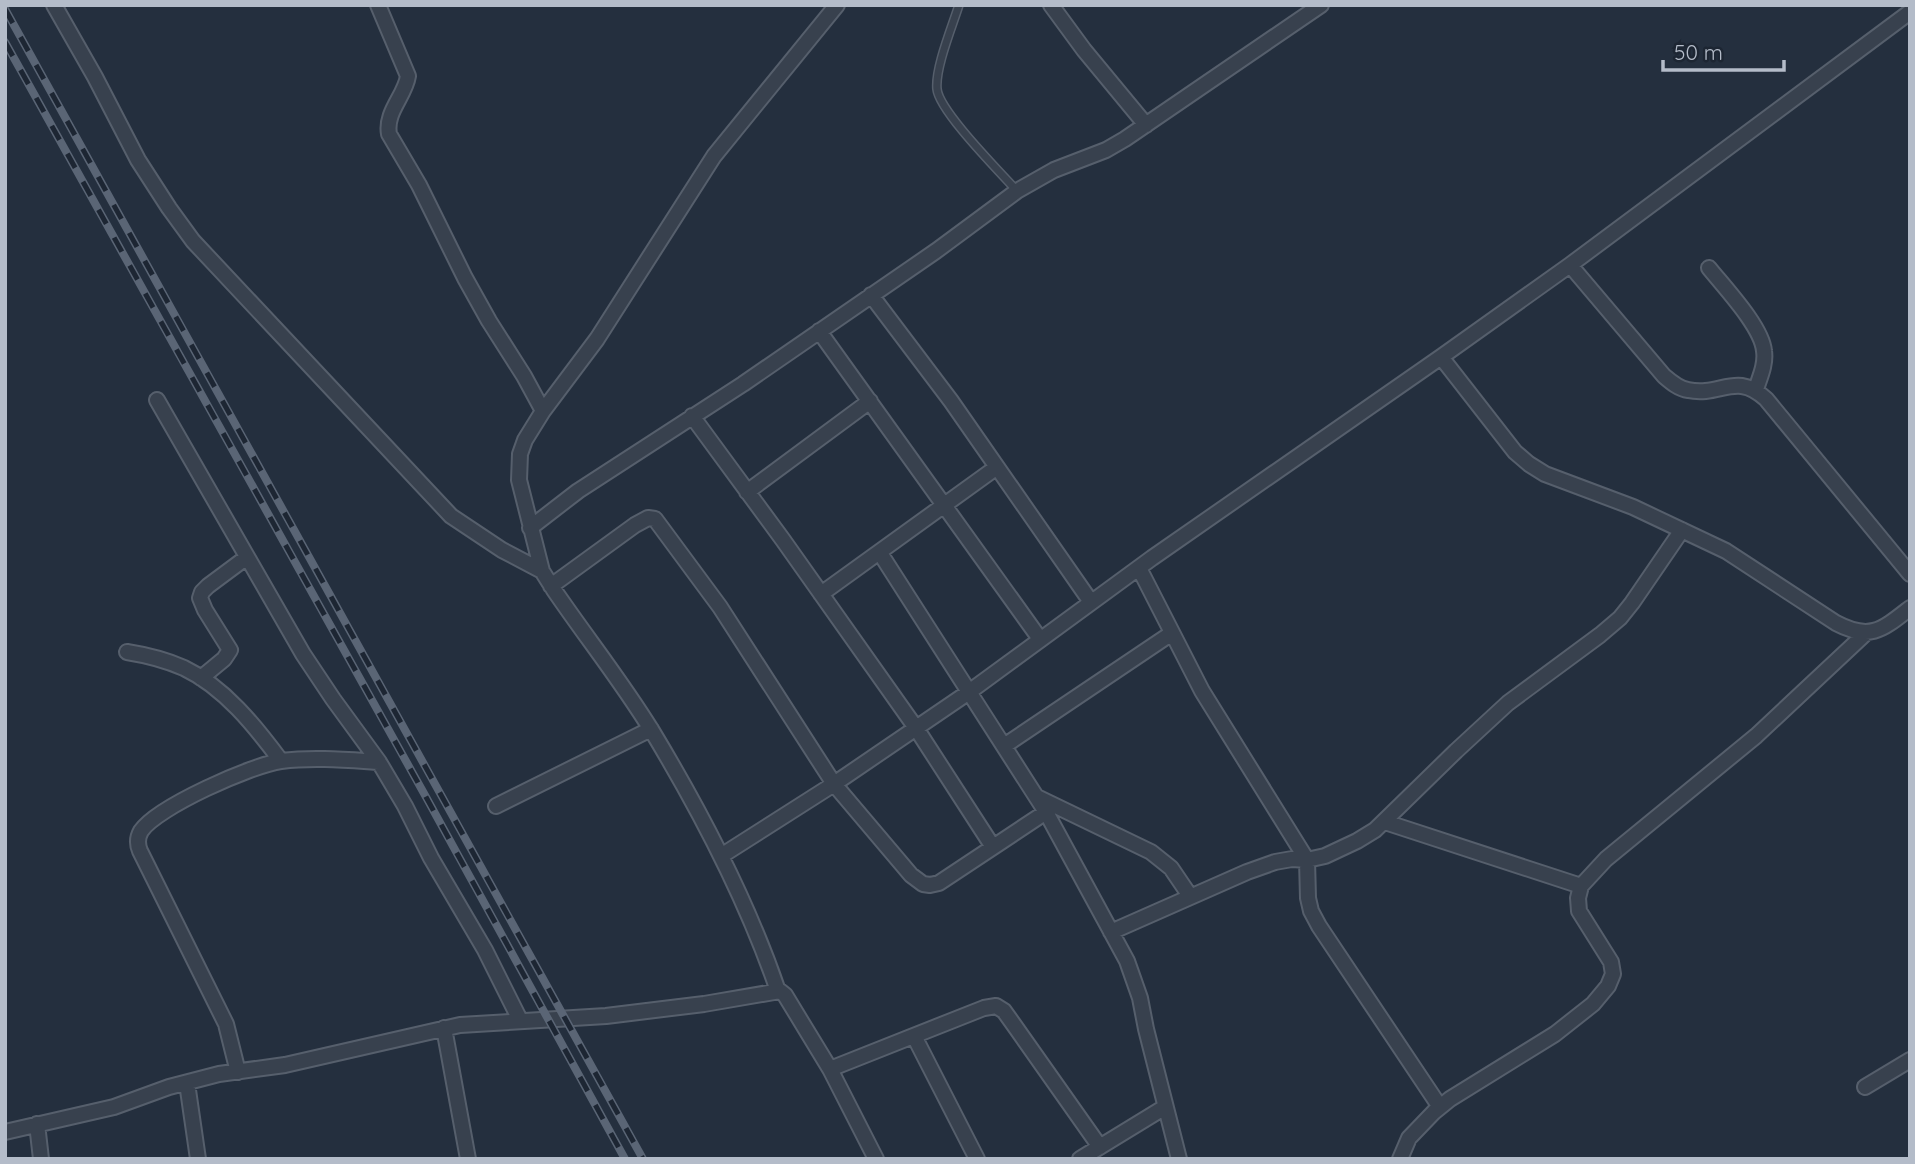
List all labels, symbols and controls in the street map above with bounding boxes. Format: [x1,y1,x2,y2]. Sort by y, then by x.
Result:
scale bar [1663,28,1784,72]
text: 50 m [1674,39,1723,65]

